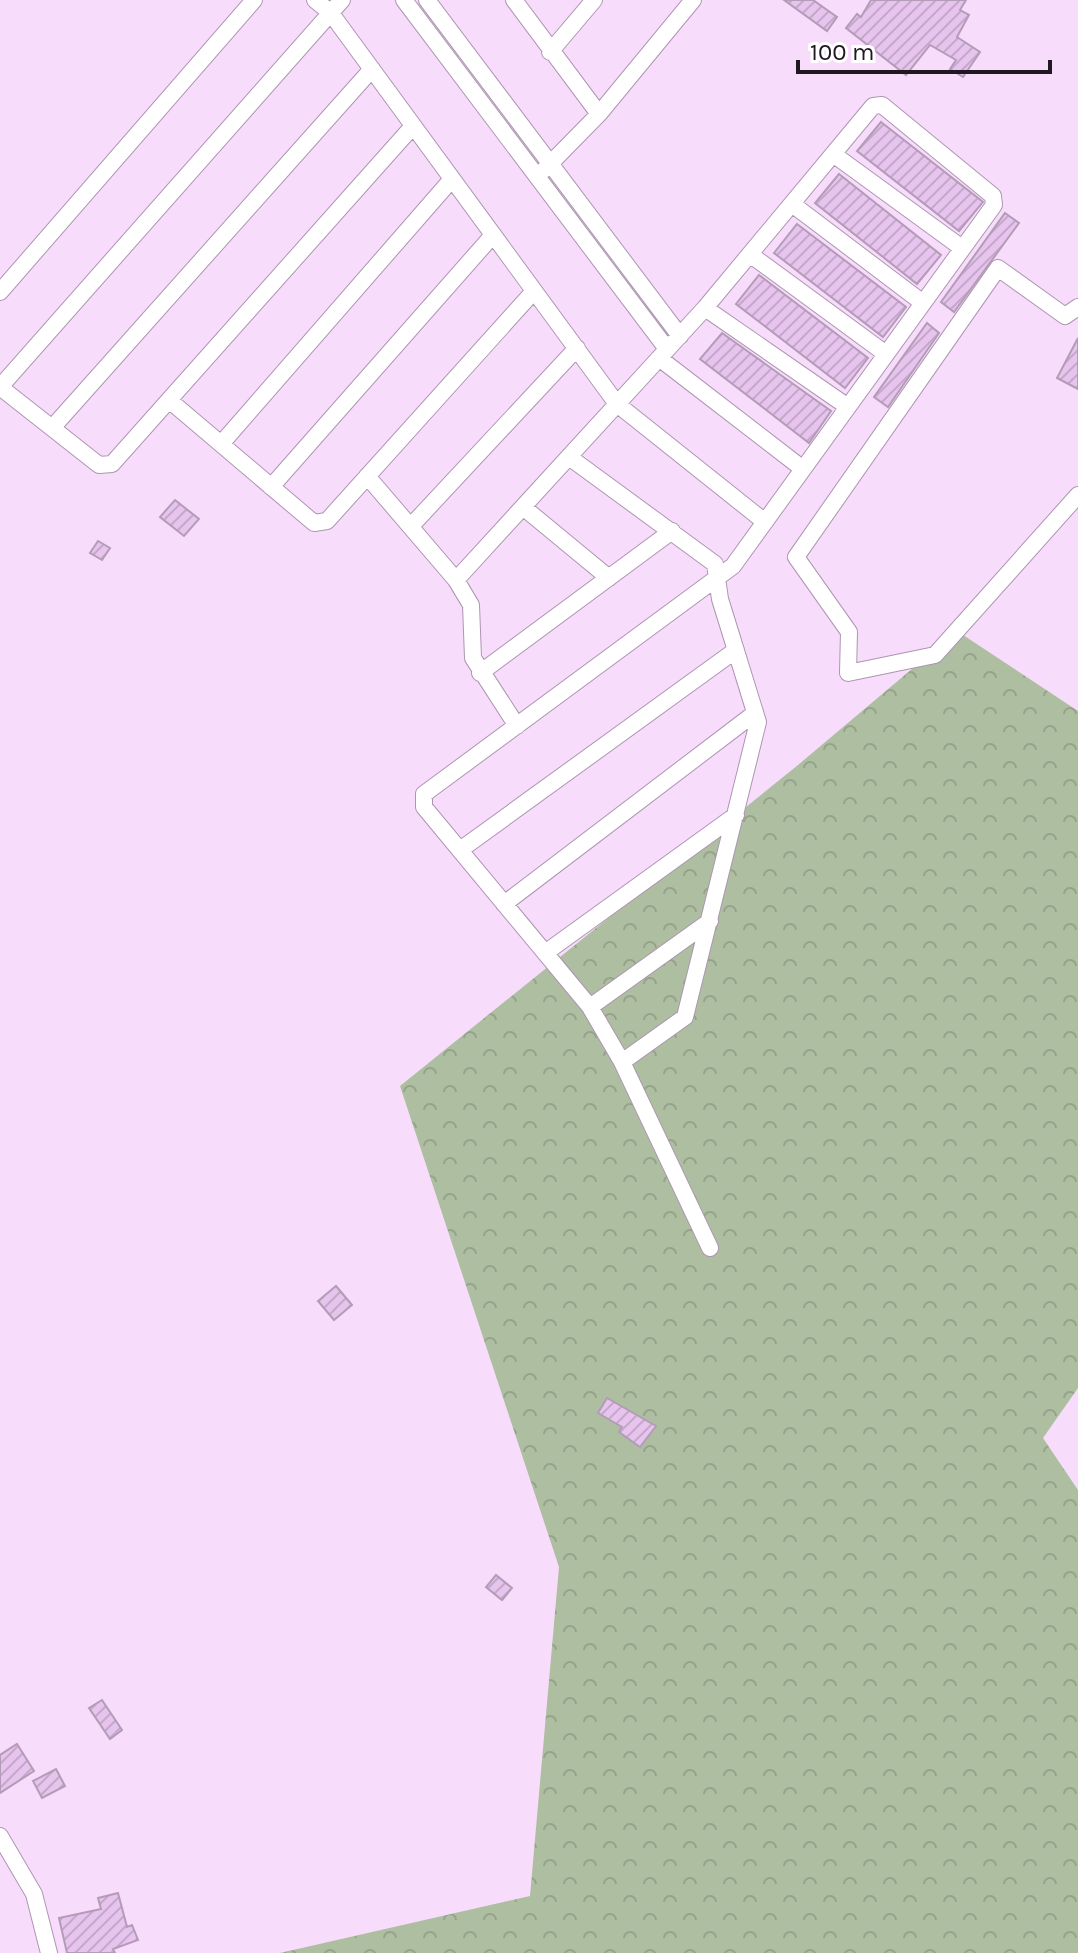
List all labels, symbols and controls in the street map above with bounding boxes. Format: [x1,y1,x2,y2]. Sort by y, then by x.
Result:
scale bar [798,24,1050,74]
text: 100 m [810,38,875,66]

